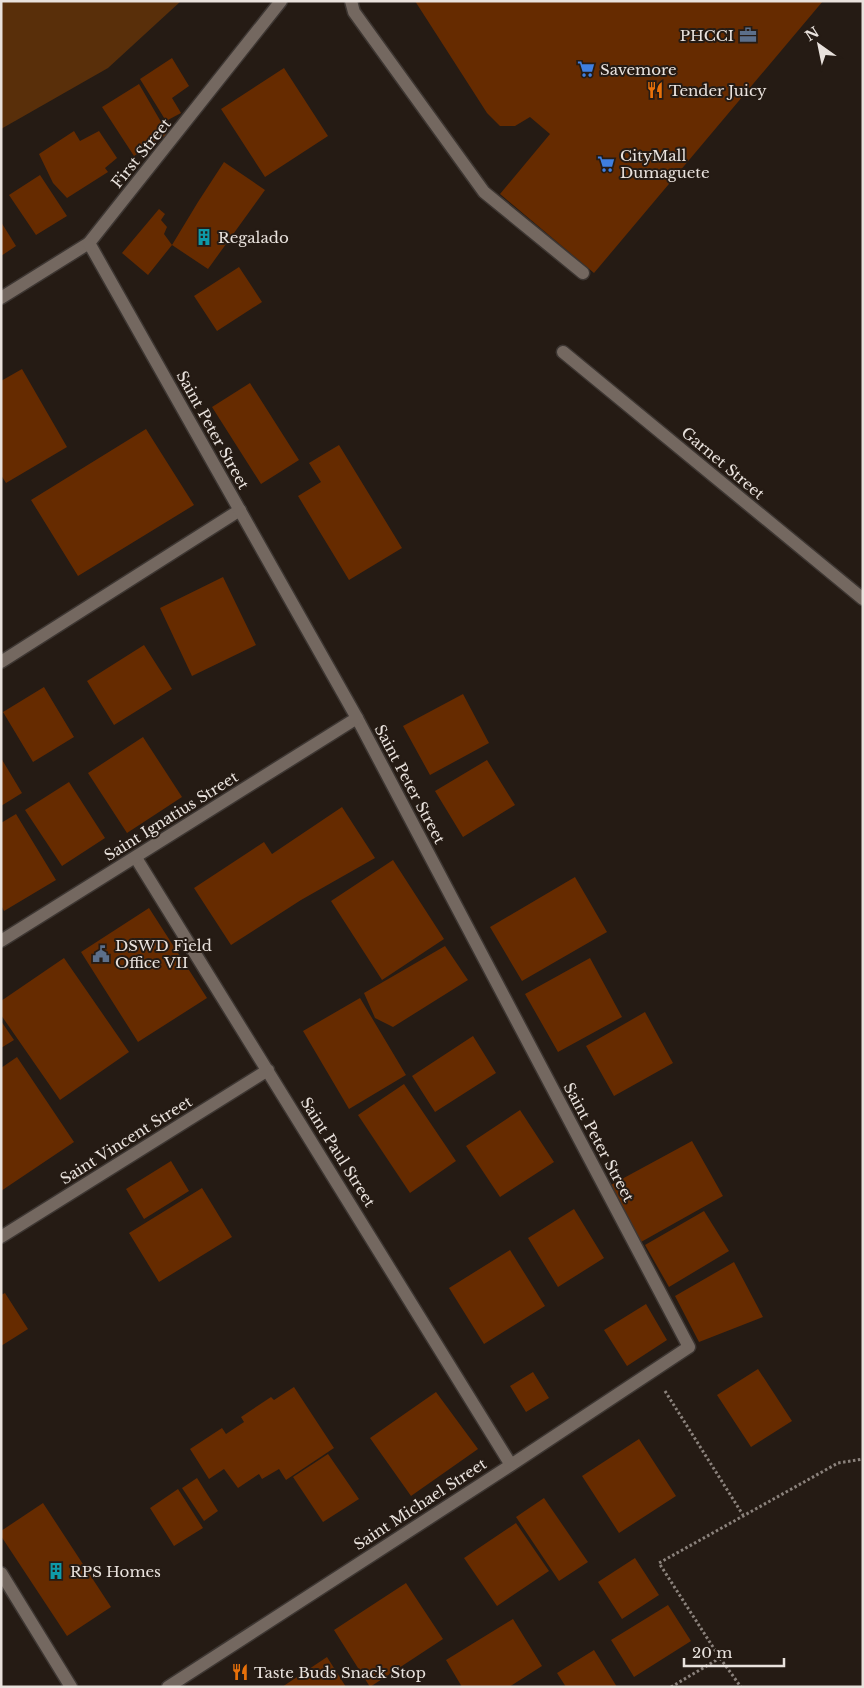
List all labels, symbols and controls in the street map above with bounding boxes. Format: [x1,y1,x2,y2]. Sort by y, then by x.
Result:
north arrow [794,20,844,70]
text: N [801,23,822,45]
office icon: PHCCI [738,25,758,45]
place label: PHCCI [680,26,734,45]
supermarket icon: Savemore [576,59,596,79]
place label: Savemore [600,60,677,79]
restaurant icon: Tender Juicy [645,80,665,100]
place label: Tender Juicy [669,81,767,100]
street label: First Street [107,114,175,192]
place label: CityMall Dumaguete [620,146,710,182]
supermarket icon: CityMall Dumaguete [596,154,616,174]
building icon: Regalado [194,227,214,247]
place label: Regalado [218,228,289,247]
street label: Saint Peter Street [173,368,254,493]
street label: Garnet Street [678,423,769,503]
street label: Saint Peter Street [371,721,450,847]
street label: Saint Ignatius Street [101,767,242,865]
place label: DSWD Field Office VII [115,936,212,972]
public building icon: DSWD Field Office VII [91,944,111,964]
street label: Saint Peter Street [560,1079,639,1205]
street label: Saint Vincent Street [57,1092,196,1188]
street label: Saint Paul Street [297,1093,380,1211]
street label: Saint Michael Street [350,1454,490,1554]
building icon: RPS Homes [46,1561,66,1581]
place label: RPS Homes [70,1562,161,1581]
scale bar [684,1636,784,1668]
text: 20 m [692,1643,732,1662]
restaurant icon: Taste Buds Snack Stop [230,1662,250,1682]
place label: Taste Buds Snack Stop [254,1663,426,1682]

